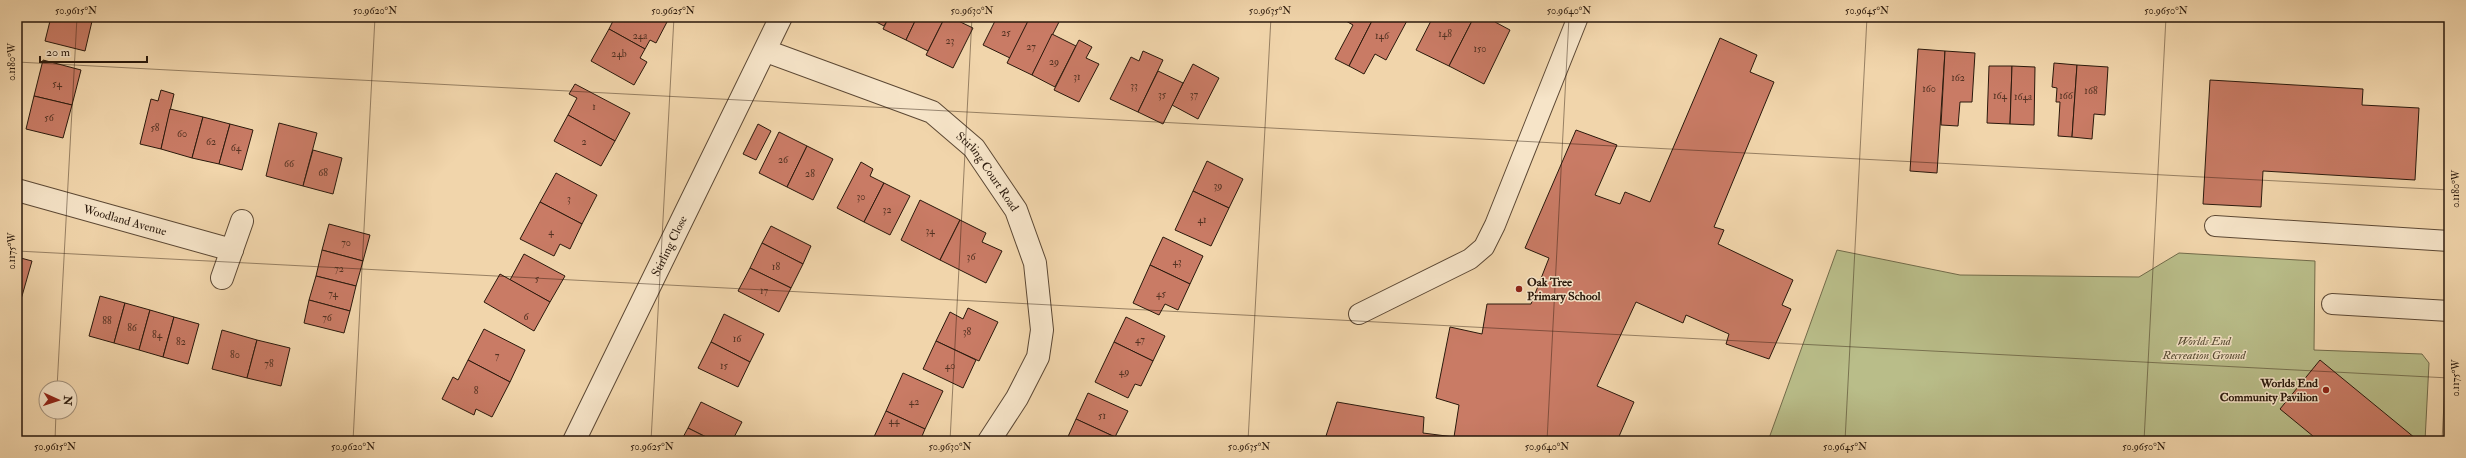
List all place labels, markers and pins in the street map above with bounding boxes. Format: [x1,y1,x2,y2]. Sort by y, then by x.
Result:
place label: Oak Tree Primary School [1527,275,1601,304]
marker: Oak Tree Primary School [1514,284,1524,294]
place label: Worlds End Community Pavilion [2220,376,2319,405]
marker: Worlds End Community Pavilion [2321,385,2331,395]

